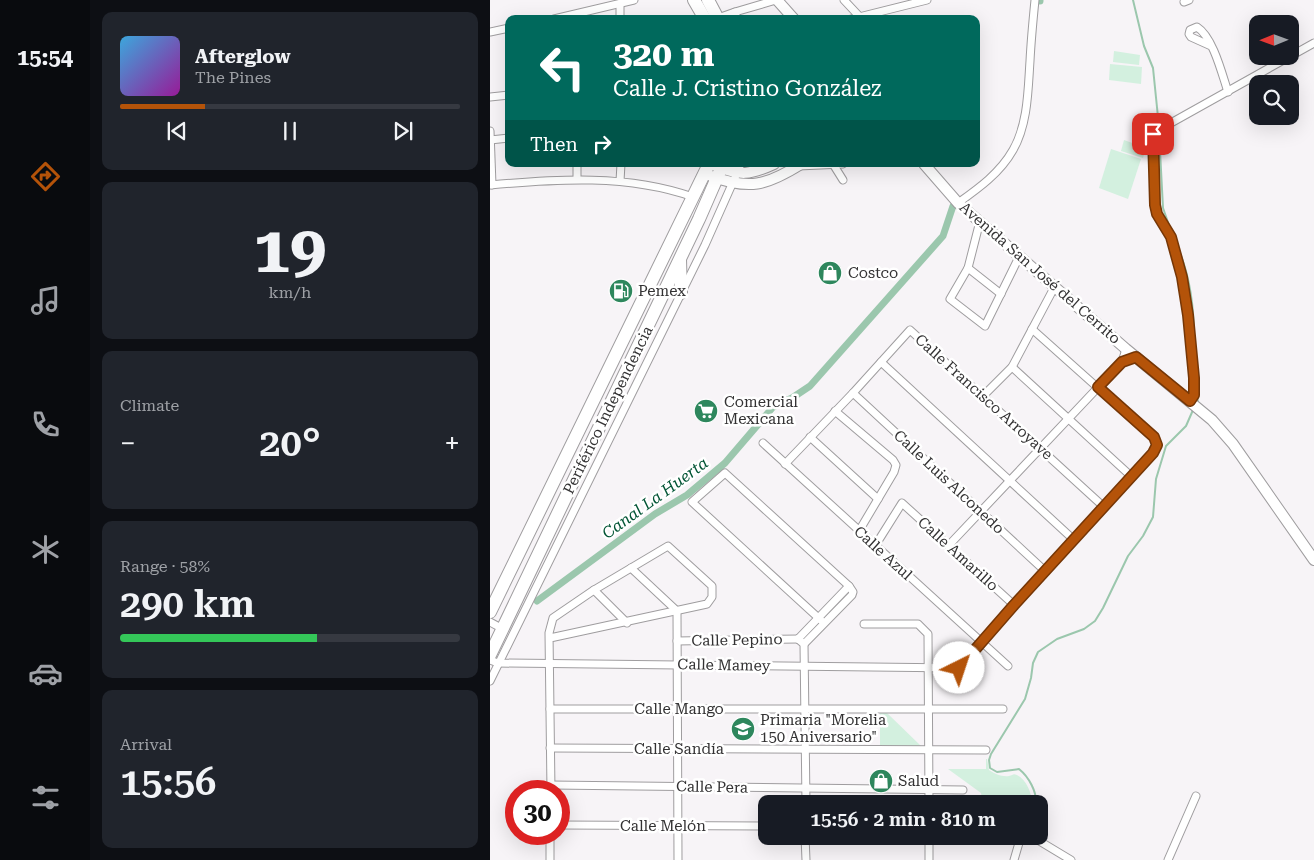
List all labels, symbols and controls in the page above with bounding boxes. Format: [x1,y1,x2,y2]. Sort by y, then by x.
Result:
north arrow [1249,15,1299,65]
map controls [1249,15,1299,125]
text: 320 m [613,34,714,75]
icon: left [530,35,595,100]
text: 15:54 [17,45,73,70]
text: Afterglow [195,45,291,68]
text: The Pines [195,68,271,87]
button: search [1249,75,1299,125]
text: Calle J. Cristino González [613,76,881,101]
pin [1132,113,1174,155]
icon: previous [163,117,191,145]
icon: pause [276,117,304,145]
icon: next [389,117,417,145]
icon: arrive [1139,120,1167,148]
icon: right [588,130,616,158]
text: Then [530,133,578,156]
icon: directions [28,159,63,194]
street label: Avenida San José del Cerrito [956,198,1124,348]
text: 19 [254,212,326,288]
shop icon: Costco [817,260,843,286]
place label: Costco [848,264,898,282]
fuel station icon: Pemex [608,278,634,304]
place label: Pemex [638,282,686,300]
icon: music [28,283,63,318]
text: km/h [269,283,311,302]
street label: Periférico Independencia [559,323,657,497]
street label: Calle Francisco Arroyave [911,330,1057,464]
place label: Comercial Mexicana [724,393,798,428]
text: Climate [120,396,179,415]
supermarket icon: Comercial Mexicana [693,398,719,424]
icon: phone [28,407,63,442]
text: 20° [259,421,321,465]
street label: Calle Luis Alconedo [890,426,1008,538]
text: − [120,427,136,460]
text: + [444,427,460,460]
water label: Canal La Huerta [598,453,712,543]
street label: Calle Amarillo [914,513,1002,595]
street label: Calle Azul [850,522,916,584]
icon: climate [28,532,63,567]
text: Range · 58% [120,557,210,576]
text: 290 km [120,582,255,626]
street label: Calle Pepino [691,630,783,650]
position arrow [932,641,984,693]
street label: Calle Mamey [677,655,771,675]
icon: car [28,656,63,691]
street label: Calle Mango [634,700,724,718]
place label: Primaria "Morelia 150 Aniversario" [760,711,886,746]
school or university icon: Primaria "Morelia 150 Aniversario" [730,716,756,742]
text: Arrival [120,735,172,754]
street label: Calle Sandía [634,740,724,758]
text: 15:56 [120,760,216,804]
shop icon: Salud [868,768,894,794]
place label: Salud [898,772,940,790]
street label: Calle Pera [676,777,748,797]
icon: filters [28,780,63,815]
speed limit sign: 30 [505,780,570,845]
text: 15:56 · 2 min · 810 m [810,808,996,831]
street label: Calle Melón [620,817,706,835]

